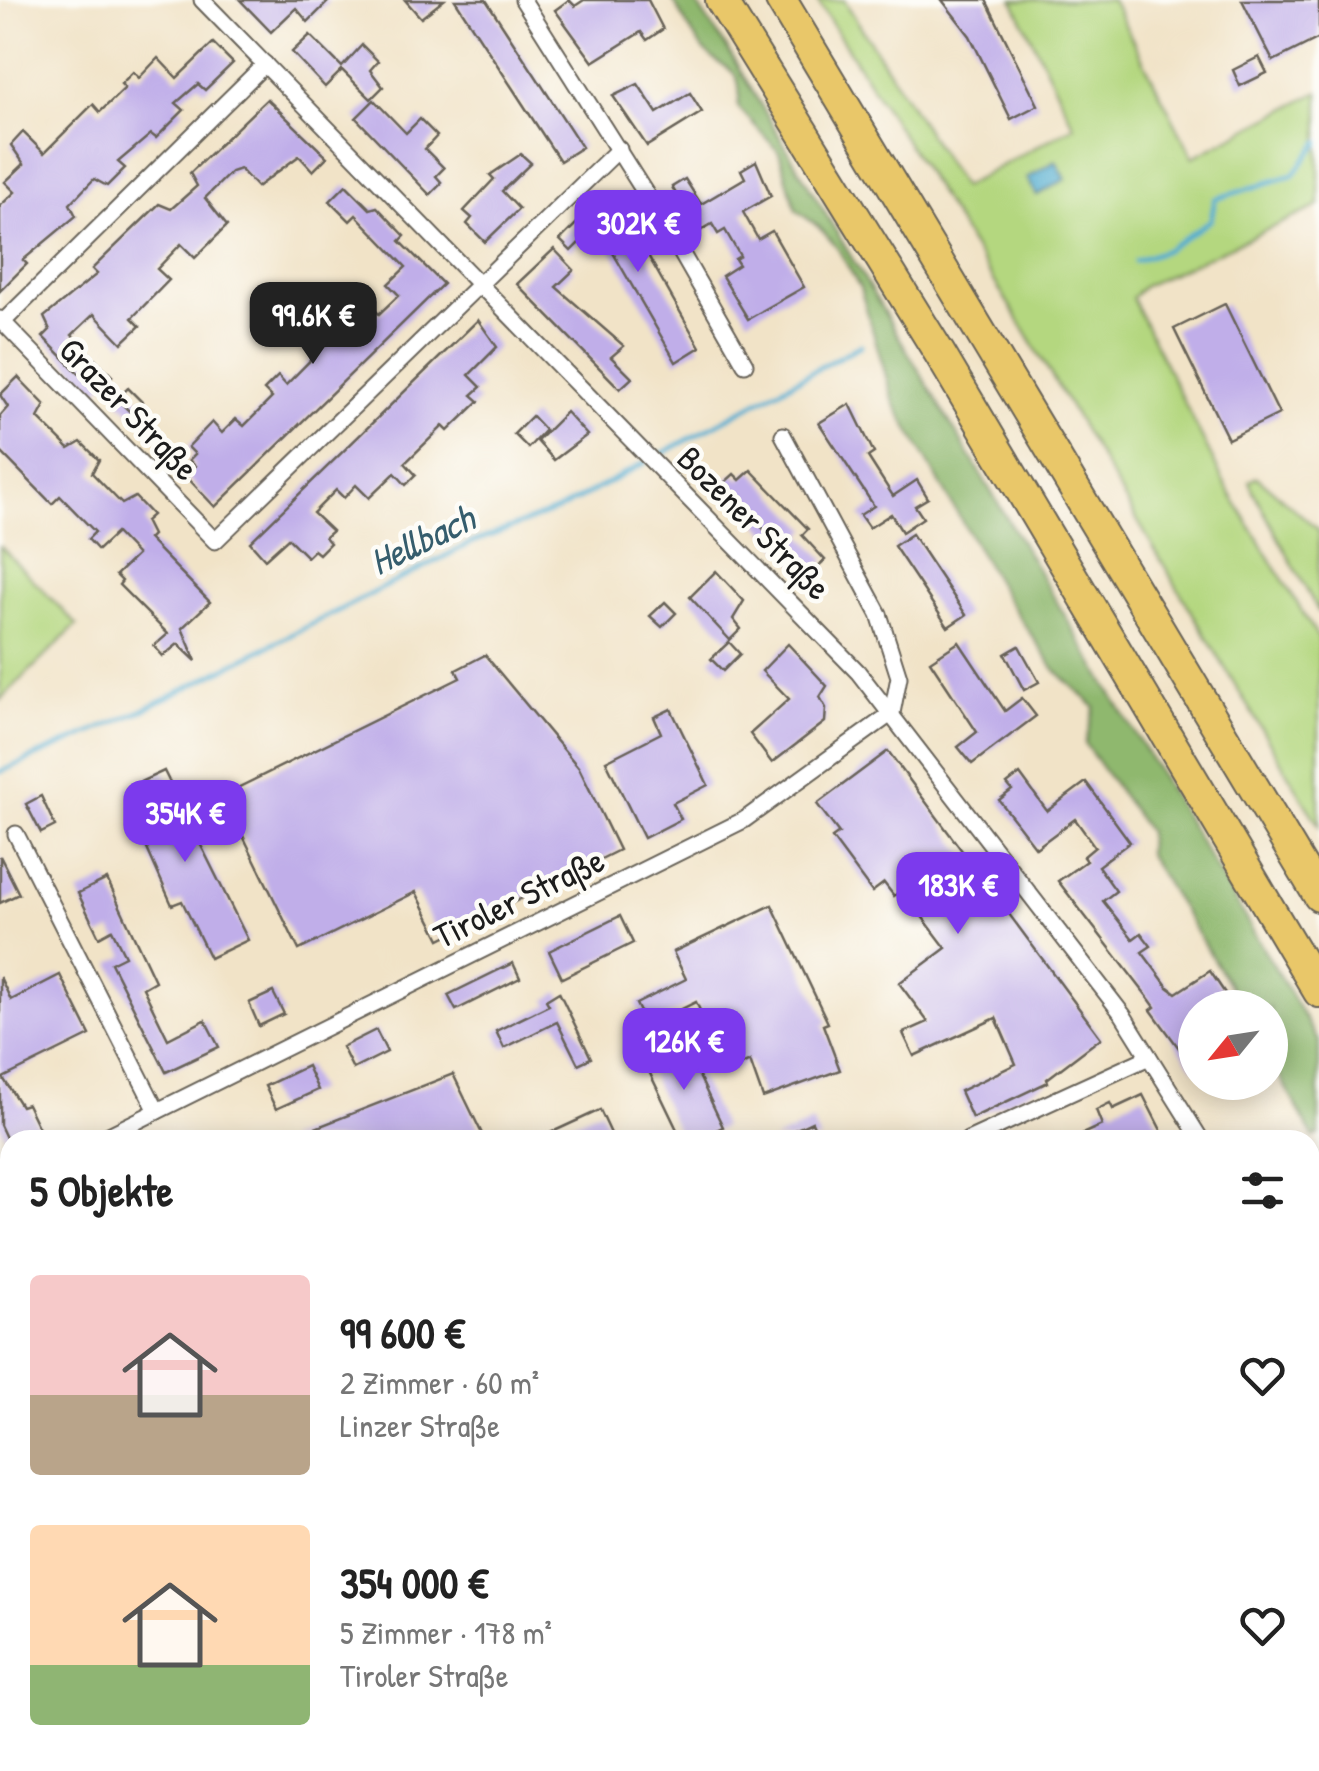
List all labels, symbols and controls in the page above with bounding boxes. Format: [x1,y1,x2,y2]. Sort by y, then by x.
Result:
pin: 302K € [557,190,719,275]
text: 302K € [596,201,680,244]
pin: 99.6K € [221,282,405,367]
text: 99.6K € [272,293,354,336]
street label: Grazer Straße [49,327,210,491]
street label: Bozener Straße [667,435,842,610]
water label: Hellbach [360,490,485,587]
pin: 354K € [104,780,266,865]
text: 354K € [145,791,225,834]
street label: Tiroler Straße [426,836,612,959]
pin: 183K € [877,852,1039,937]
text: 183K € [918,863,998,906]
north arrow [1178,990,1288,1100]
map controls [1178,990,1288,1100]
pin: 126K € [603,1008,765,1093]
text: 126K € [645,1019,723,1062]
text: 5 Objekte [30,1162,173,1219]
icon: filters [1235,1163,1290,1218]
text: 99 600 € [340,1304,465,1361]
icon: home [110,1315,230,1435]
icon: heart [1235,1348,1290,1403]
text: 2 Zimmer · 60 m² [340,1361,539,1404]
text: Linzer Straße [340,1404,500,1447]
text: 354 000 € [340,1554,488,1611]
icon: home [110,1565,230,1685]
icon: heart [1235,1598,1290,1653]
text: 5 Zimmer · 178 m² [340,1611,552,1654]
text: Tiroler Straße [340,1654,509,1697]

